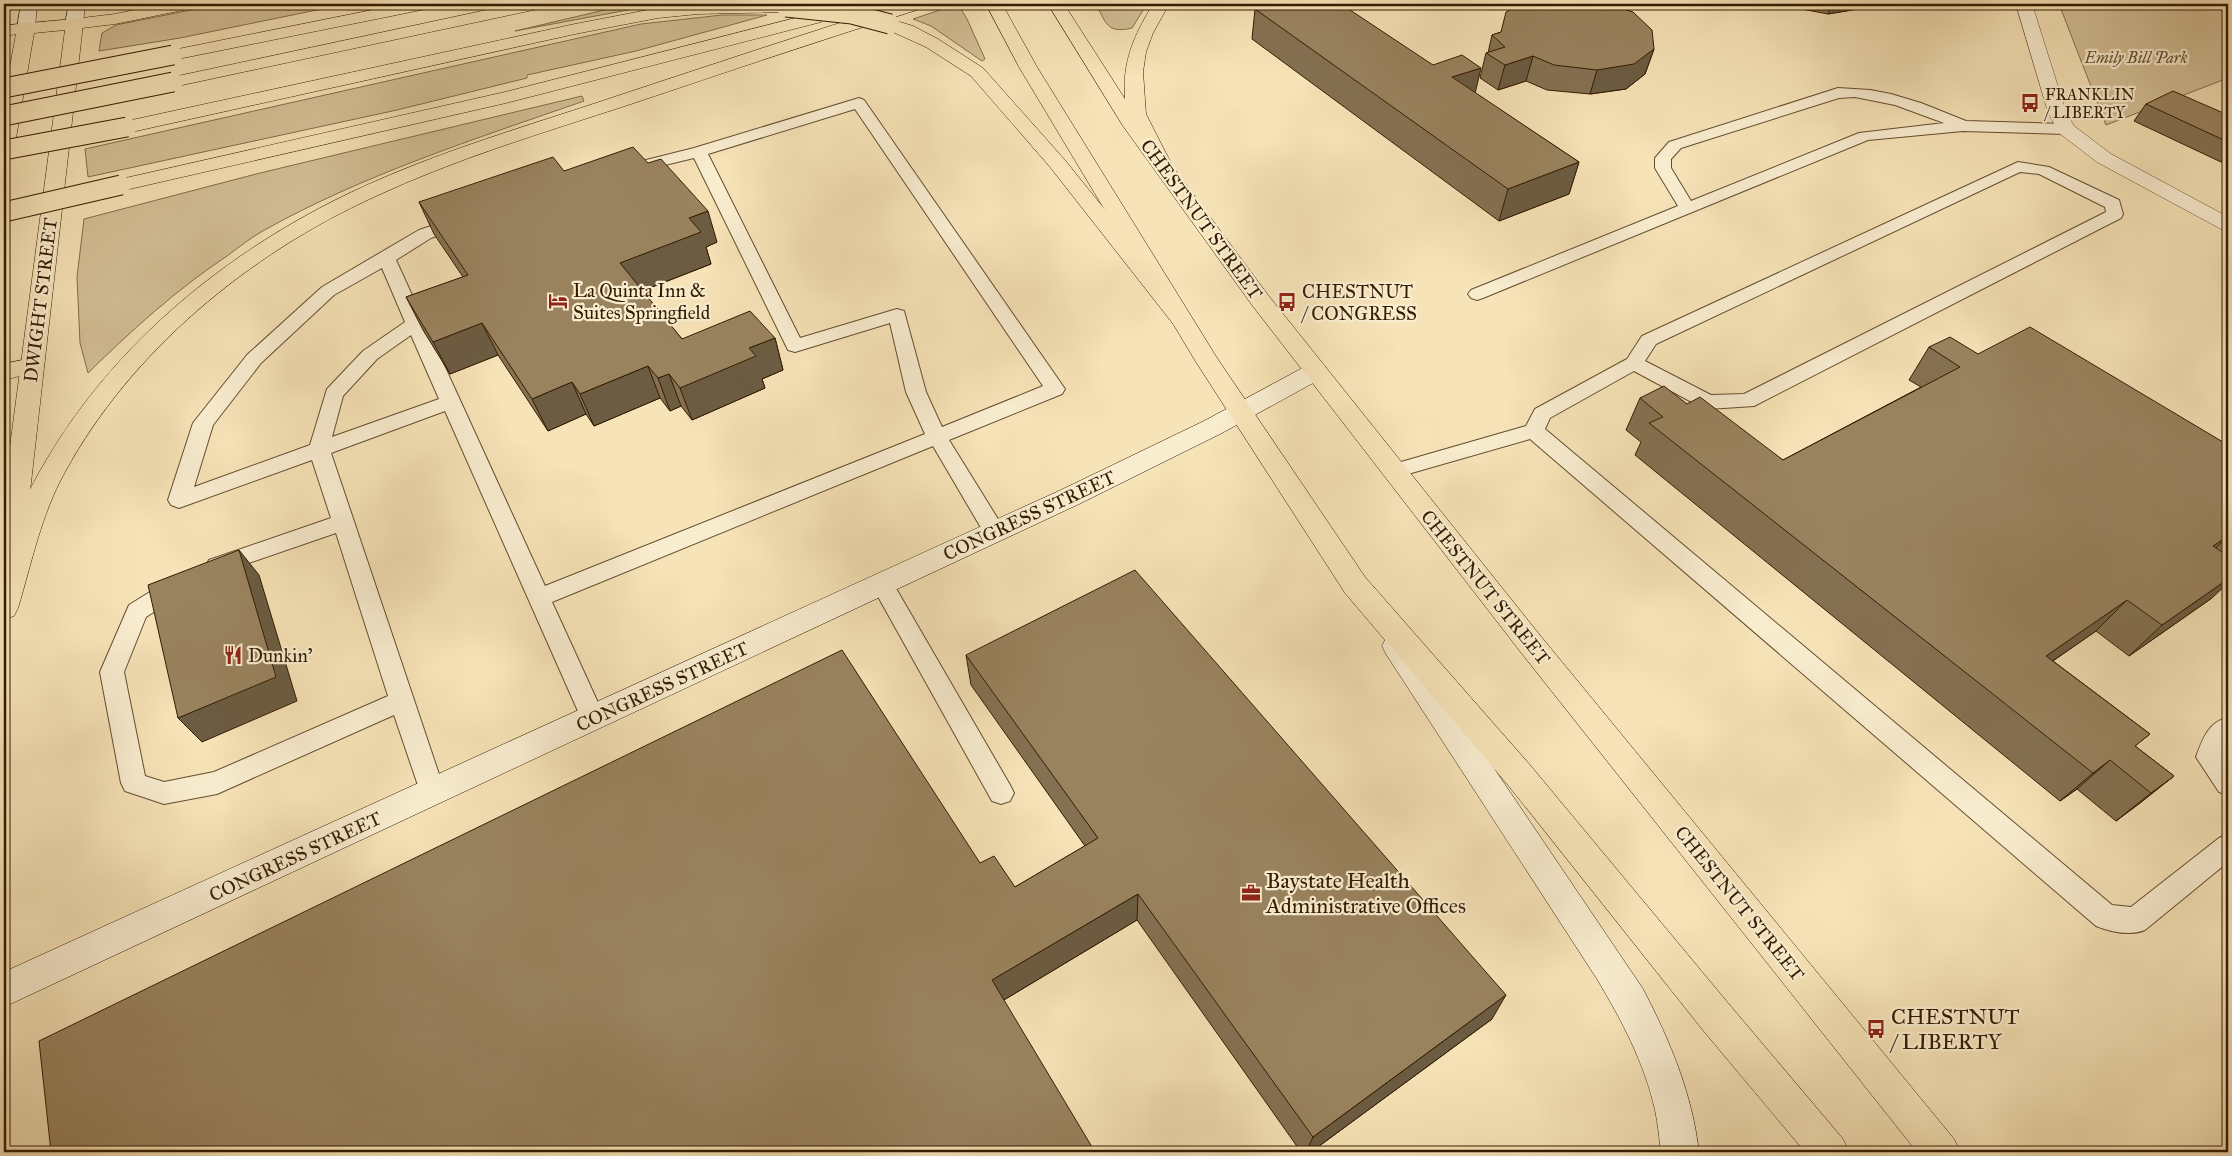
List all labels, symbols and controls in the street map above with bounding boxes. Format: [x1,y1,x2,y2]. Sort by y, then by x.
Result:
park label: Emily Bill Park [2083,48,2188,67]
place label: FRANKLIN / LIBERTY [2043,85,2135,122]
bus stop icon: FRANKLIN / LIBERTY [2019,92,2041,114]
street label: CHESTNUT STREET [1136,135,1268,304]
street label: DWIGHT STREET [19,216,62,384]
place label: La Quinta Inn & Suites Springfield [573,279,711,325]
place label: CHESTNUT / CONGRESS [1300,280,1417,325]
hotel icon: La Quinta Inn & Suites Springfield [547,290,569,312]
bus stop icon: CHESTNUT / CONGRESS [1276,291,1298,313]
street label: CONGRESS STREET [939,465,1119,565]
street label: CHESTNUT STREET [1416,505,1555,669]
street label: CONGRESS STREET [572,636,752,736]
restaurant icon: Dunkin' [222,644,244,666]
place label: Dunkin' [248,644,313,667]
street label: CONGRESS STREET [205,806,385,906]
street label: CHESTNUT STREET [1670,821,1809,985]
place label: Baystate Health Administrative Offices [1265,867,1466,919]
office icon: Baystate Health Administrative Offices [1240,882,1262,904]
place label: CHESTNUT / LIBERTY [1889,1003,2020,1055]
bus stop icon: CHESTNUT / LIBERTY [1865,1018,1887,1040]

